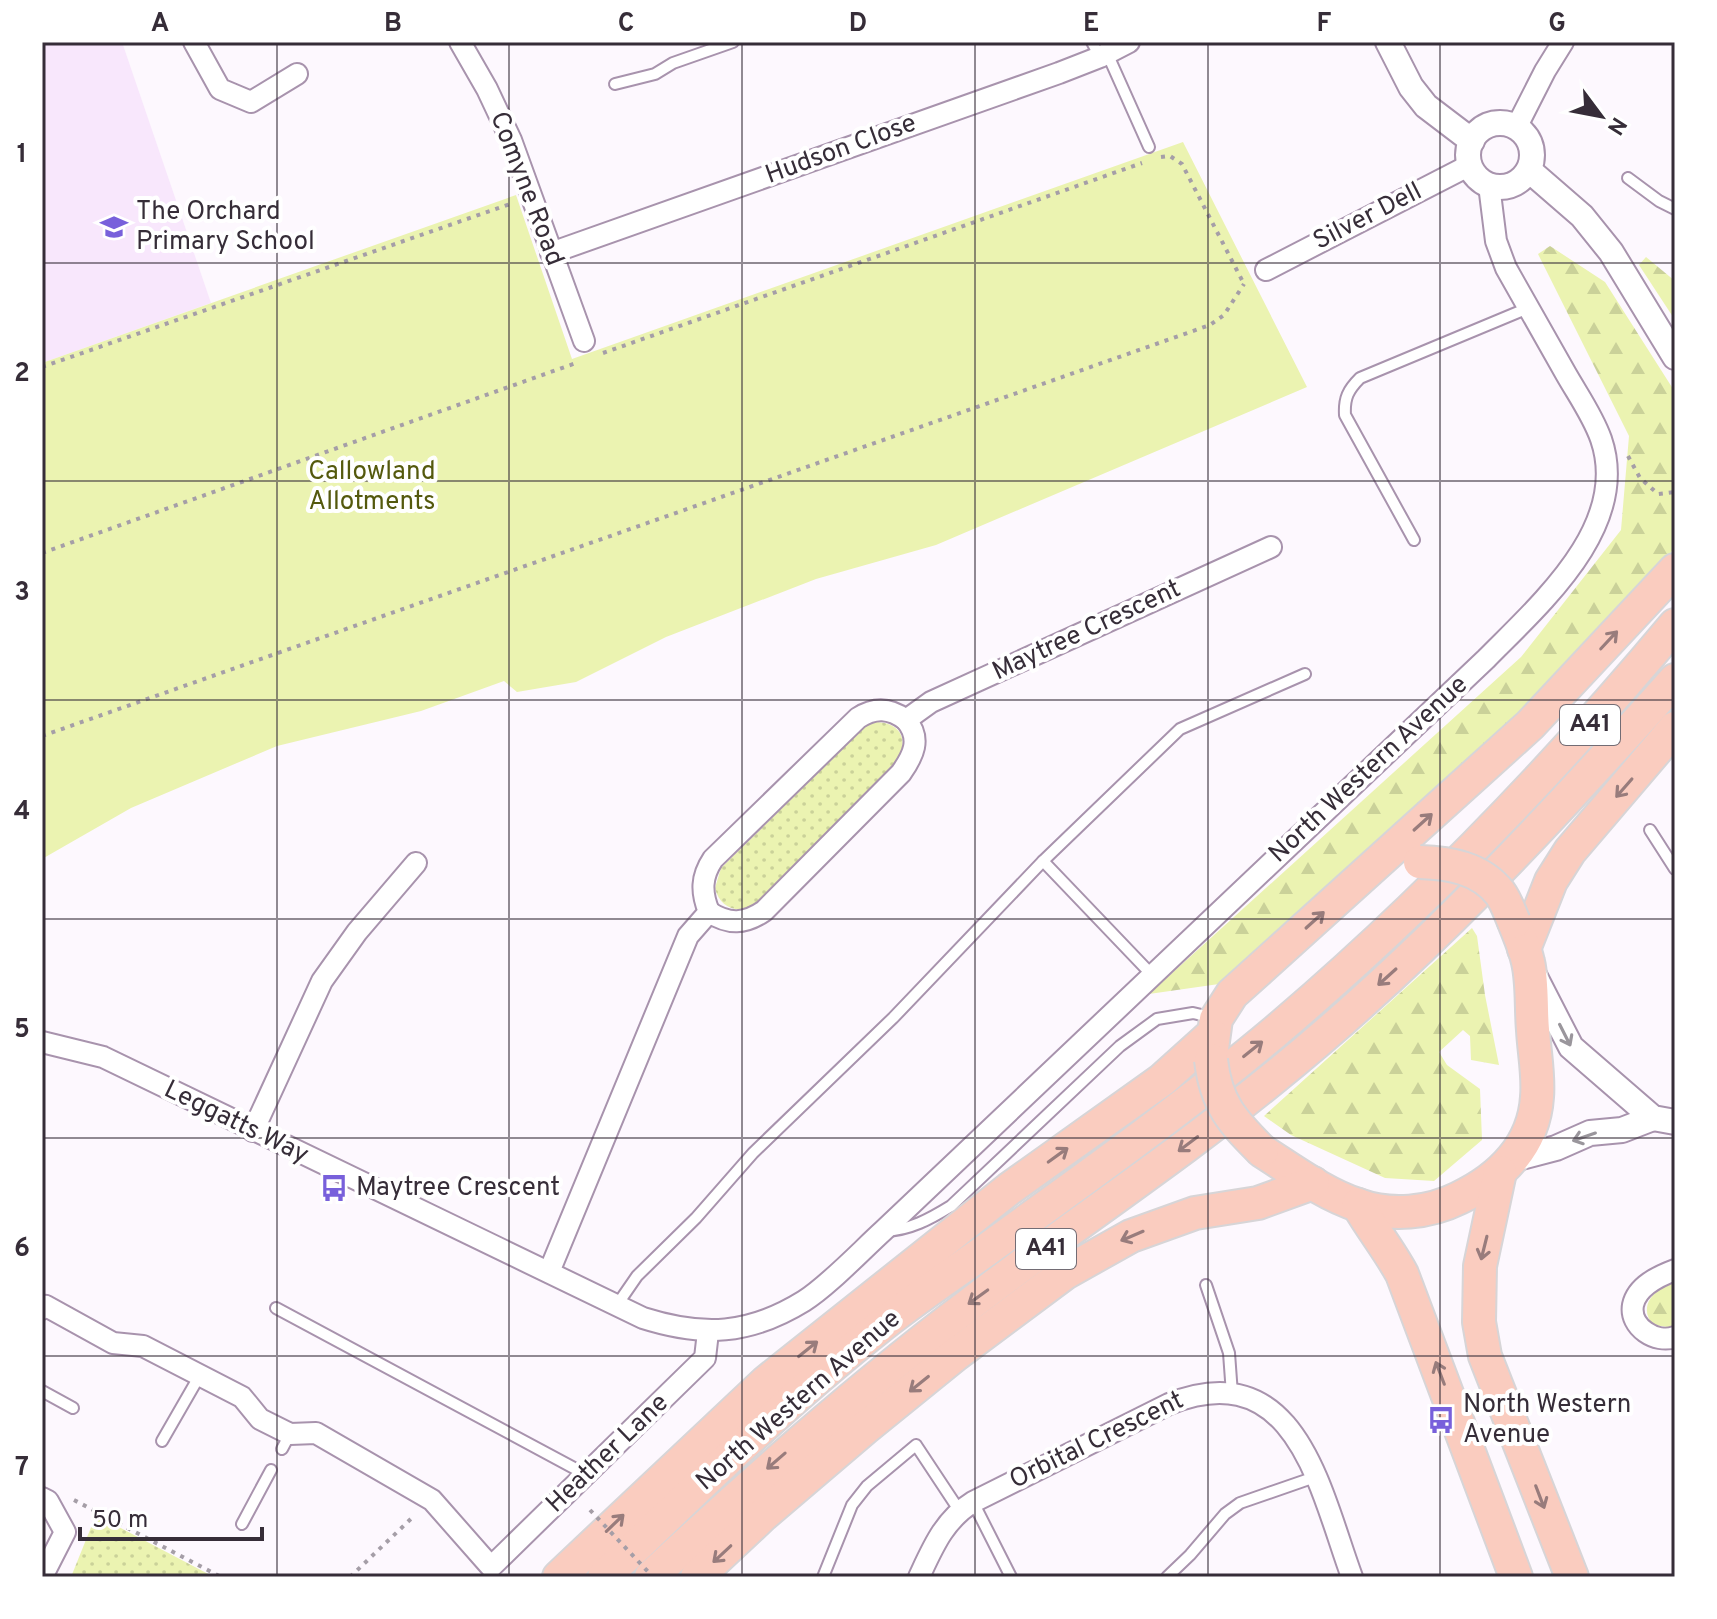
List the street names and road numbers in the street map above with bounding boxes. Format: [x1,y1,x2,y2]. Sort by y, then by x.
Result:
street label: Comyne Road [481,107,571,271]
street label: Hudson Close [761,107,921,193]
street label: Silver Dell [1308,176,1428,258]
street label: Maytree Crescent [988,573,1186,689]
street label: North Western Avenue [1263,669,1475,871]
road number: A41 [1560,705,1620,745]
street label: Leggatts Way [158,1074,314,1172]
road number: A41 [1016,1229,1076,1269]
street label: North Western Avenue [690,1303,908,1499]
street label: Orbital Crescent [1004,1385,1190,1497]
street label: Heather Lane [540,1387,676,1521]

